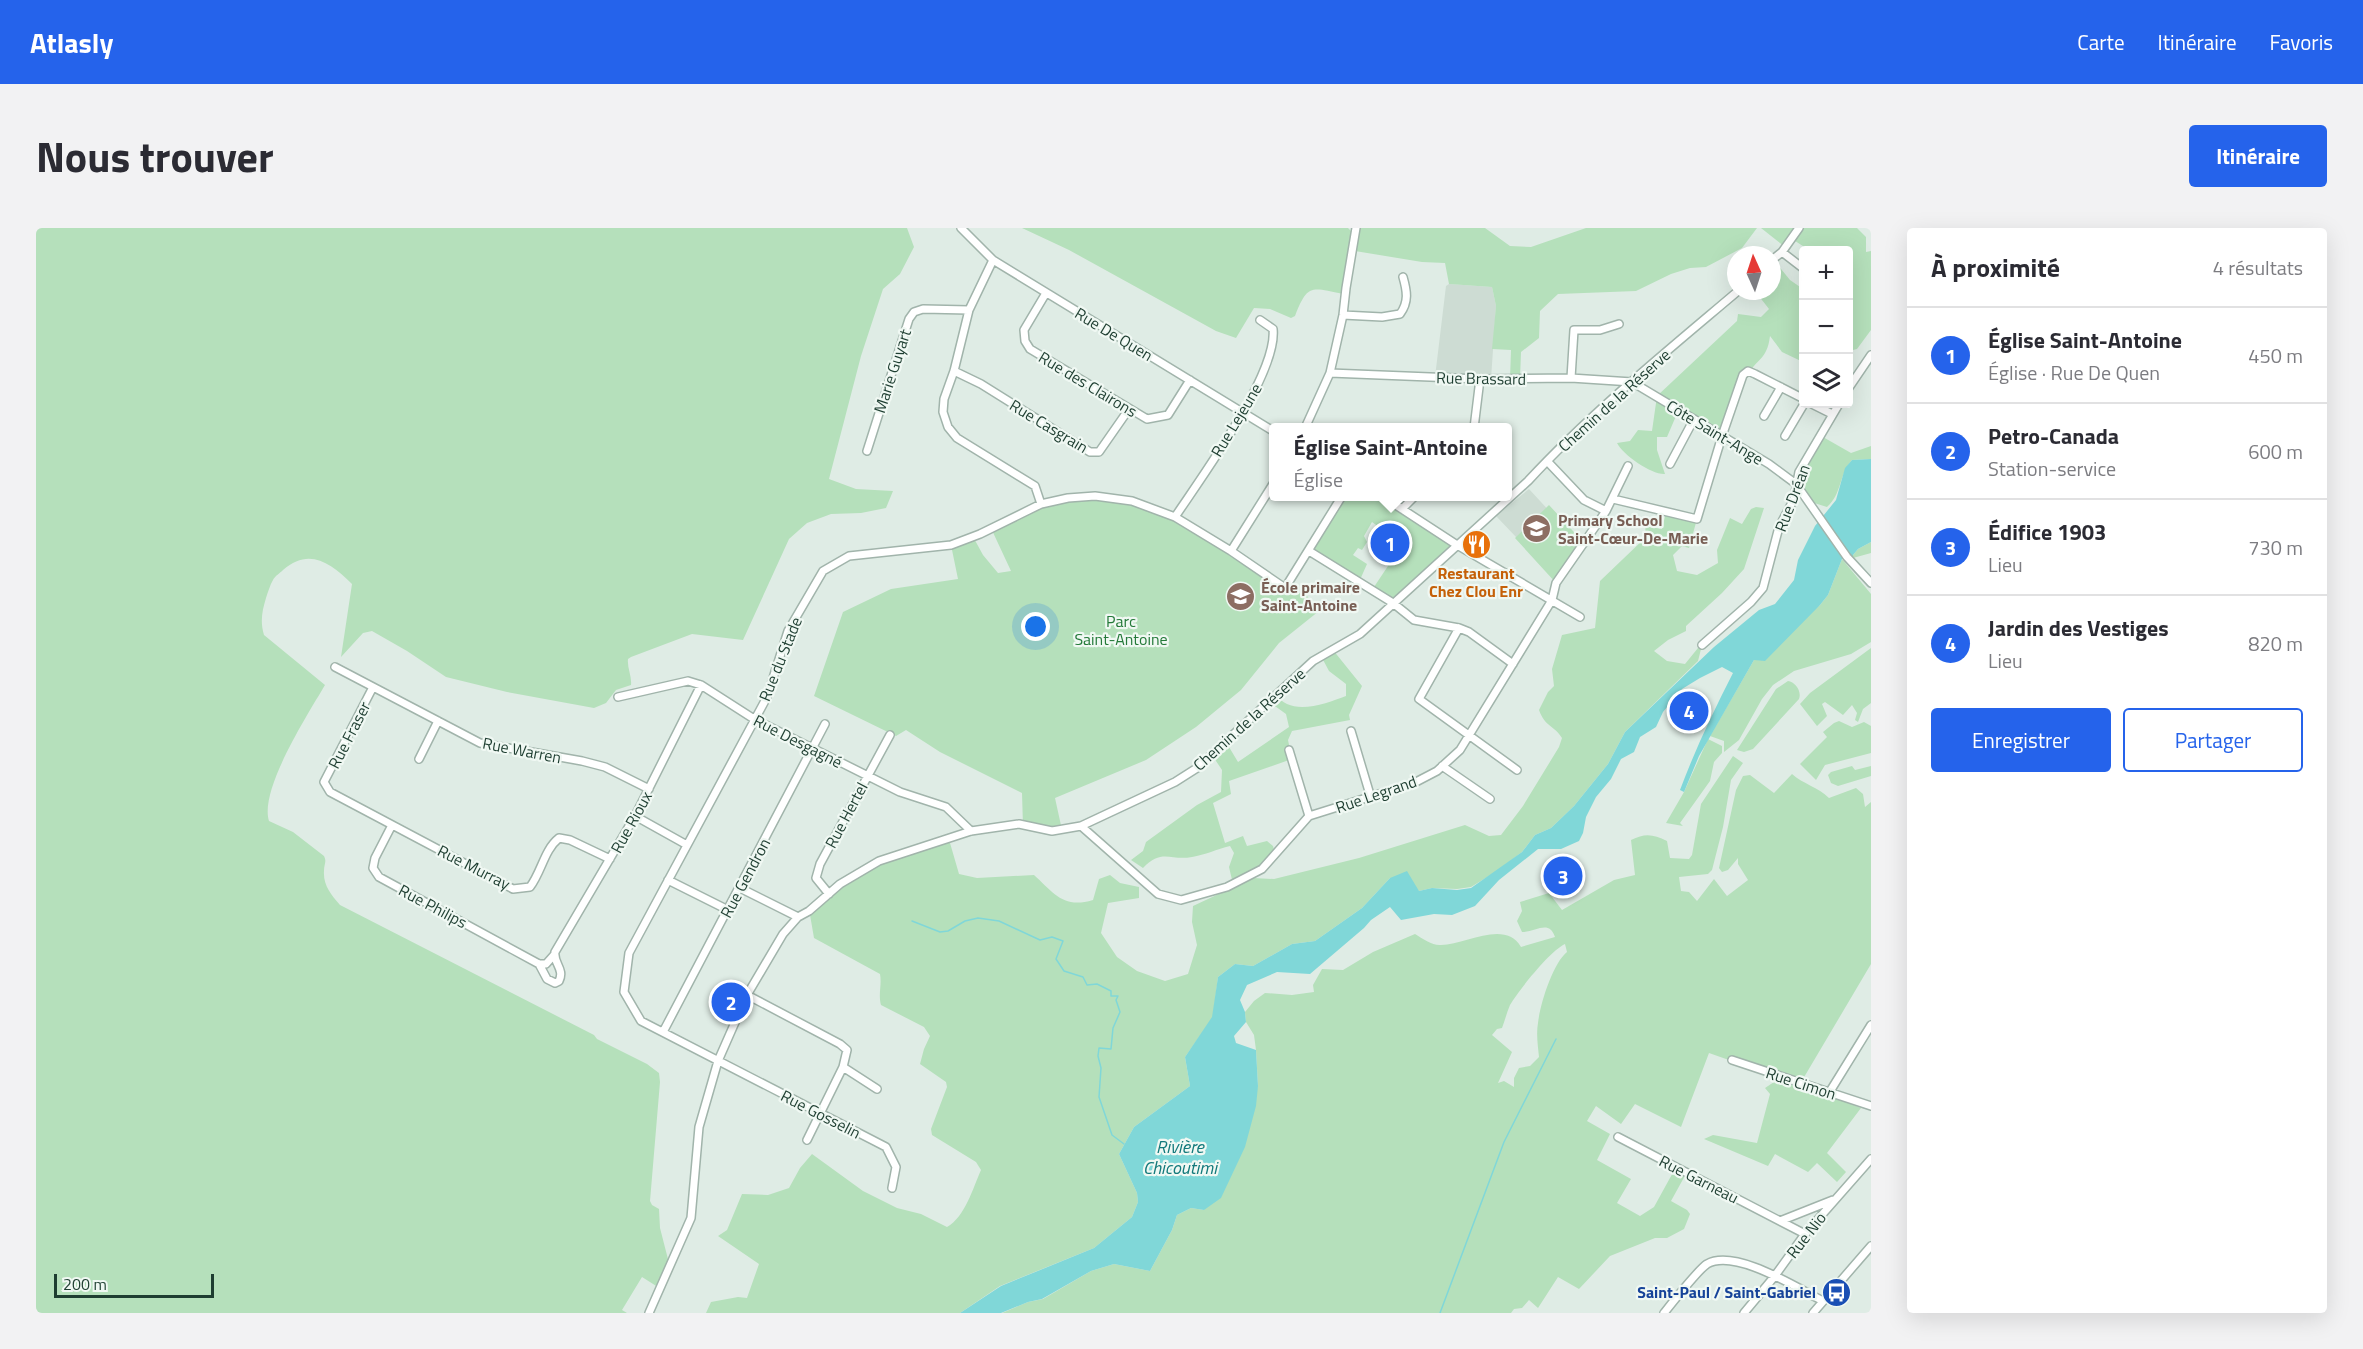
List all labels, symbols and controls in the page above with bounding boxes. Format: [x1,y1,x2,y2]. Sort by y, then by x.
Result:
text: Atlasly [30,21,113,64]
text: Carte [2077,26,2125,58]
text: Itinéraire [2158,26,2237,58]
text: Favoris [2270,26,2333,58]
text: Nous trouver [36,124,274,188]
button: Itinéraire [2189,125,2327,187]
north arrow [1727,246,1781,300]
map controls [1799,246,1853,408]
button: + [1799,246,1853,300]
text: À proximité [1931,248,2060,287]
text: 4 résultats [2213,252,2303,283]
button: − [1799,300,1853,354]
street label: Rue De Quen [1070,301,1158,367]
text: Église Saint-Antoine [1988,323,2182,357]
street label: Marie Guyart [867,325,917,416]
text: 1 [1945,340,1956,371]
text: 450 m [2248,340,2303,371]
street label: Chemin de la Réserve [1552,343,1676,457]
street label: Rue des Clairons [1034,345,1142,423]
button: layers [1799,354,1853,408]
text: Église · Rue De Quen [1988,357,2160,388]
street label: Rue Brassard [1436,365,1526,391]
street label: Rue Lejeune [1205,379,1267,461]
street label: Rue Casgrain [1005,393,1093,459]
street label: Côte Saint-Ange [1662,394,1768,470]
text: Petro-Canada [1988,419,2119,453]
popup [1269,423,1512,501]
text: Église Saint-Antoine [1294,430,1487,464]
text: 2 [1945,436,1956,467]
text: 600 m [2248,436,2303,467]
text: Station-service [1988,453,2116,484]
street label: Rue Dréan [1768,461,1816,535]
text: Église [1294,464,1343,495]
place label: Primary School Saint-Cœur-De-Marie [1558,508,1708,550]
school or university icon: Primary School Saint-Cœur-De-Marie [1521,513,1553,545]
text: Édifice 1903 [1988,515,2106,549]
pin: 1 [1370,520,1410,566]
restaurant icon: Restaurant Chez Clou Enr [1460,529,1492,561]
text: 3 [1945,532,1956,563]
text: 730 m [2248,532,2303,563]
text: Lieu [1988,549,2023,580]
place label: Restaurant Chez Clou Enr [1429,561,1523,603]
place label: École primaire Saint-Antoine [1261,575,1360,617]
school or university icon: École primaire Saint-Antoine [1224,580,1256,612]
park label: Parc Saint-Antoine [1074,609,1168,651]
text: Jardin des Vestiges [1988,611,2169,645]
your location [1021,612,1050,641]
street label: Rue du Stade [752,613,808,705]
text: 4 [1945,628,1956,659]
text: 820 m [2248,628,2303,659]
text: Lieu [1988,645,2023,676]
street label: Chemin de la Réserve [1187,662,1311,776]
pin: 4 [1670,688,1708,734]
street label: Rue Fraser [322,697,376,773]
street label: Rue Desgagné [749,708,847,774]
button: Enregistrer [1931,708,2111,772]
button: Partager [2123,708,2303,772]
street label: Rue Warren [481,731,563,769]
street label: Rue Legrand [1332,769,1420,819]
street label: Rue Hertel [819,778,873,852]
street label: Rue Rioux [604,787,658,857]
street label: Rue Gendron [714,834,776,922]
street label: Rue Murray [434,838,515,896]
pin: 3 [1544,854,1582,898]
street label: Rue Philips [394,878,472,934]
pin: 2 [712,980,750,1024]
street label: Rue Cimon [1763,1060,1839,1106]
street label: Rue Gosselin [777,1084,865,1144]
water label: Rivière Chicoutimi [1143,1133,1219,1181]
street label: Rue Garneau [1655,1149,1743,1209]
street label: Rue Nio [1780,1207,1832,1263]
scale bar [54,1271,214,1298]
text: 200 m [63,1272,107,1296]
bus stop icon: Saint-Paul / Saint-Gabriel [1821,1276,1853,1308]
place label: Saint-Paul / Saint-Gabriel [1637,1280,1816,1304]

